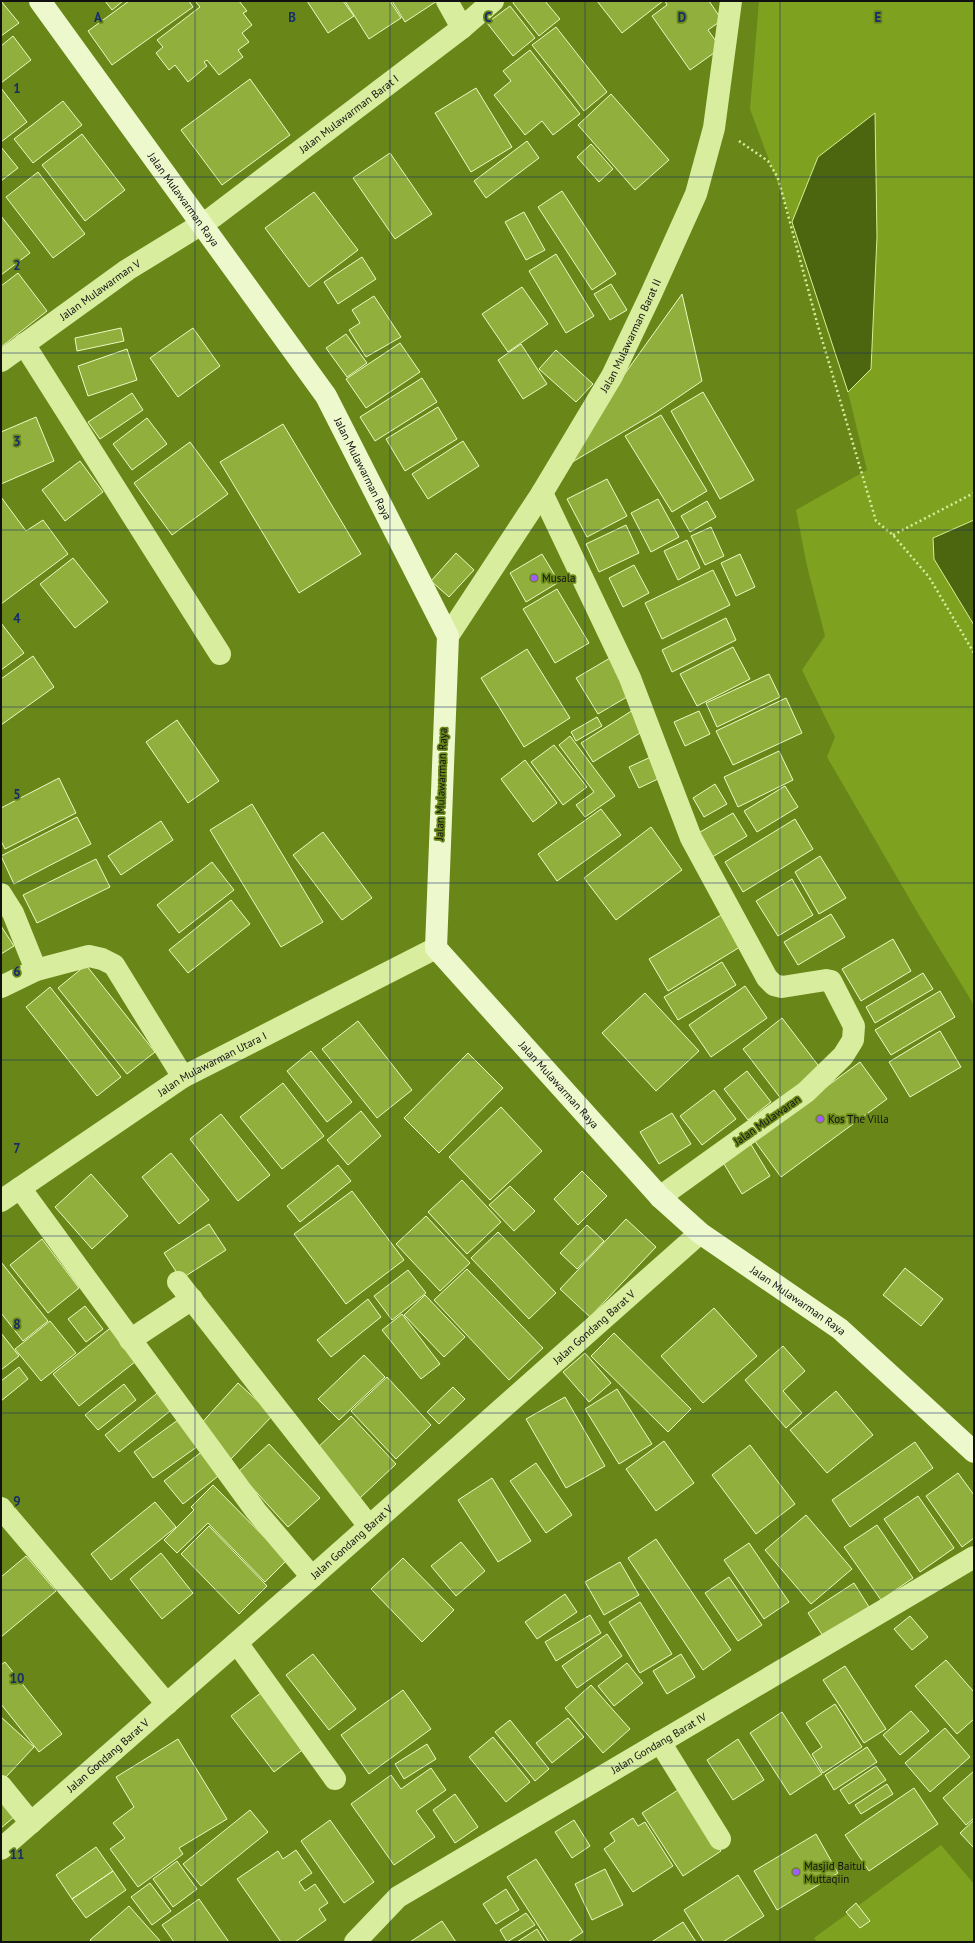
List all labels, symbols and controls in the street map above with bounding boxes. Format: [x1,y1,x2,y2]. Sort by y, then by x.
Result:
text: A [94,9,102,26]
text: B [288,9,296,26]
text: C [484,9,492,26]
text: D [678,9,686,26]
text: E [875,9,882,26]
street label: Jalan Mulawarman Barat I [295,72,401,157]
text: 1 [13,80,21,97]
street label: Jalan Mulawarman Raya [144,149,222,249]
street label: Jalan Mulawarman V [56,256,144,324]
text: 2 [13,257,21,274]
street label: Jalan Mulawarman Barat II [596,277,664,396]
street label: Jalan Mulawarman Raya [331,414,395,522]
text: 3 [13,433,21,450]
place label: Musala [542,571,575,585]
marker: Musala [529,573,539,583]
text: 4 [13,610,21,627]
street label: Jalan Mulawarman Raya [432,727,450,842]
text: 5 [13,786,21,803]
text: 6 [13,963,21,980]
street label: Jalan Mulawarman Utara I [154,1029,269,1100]
street label: Jalan Mulawarman Raya [515,1037,602,1131]
street label: Jalan Mulawaran [730,1092,803,1149]
place label: Kos The Villa [828,1112,889,1126]
marker: Kos The Villa [815,1114,825,1124]
text: 7 [13,1140,21,1157]
street label: Jalan Mulawarman Raya [747,1262,849,1338]
street label: Jalan Gondang Barat V [549,1286,638,1368]
text: 8 [13,1316,21,1333]
text: 9 [13,1493,21,1510]
street label: Jalan Gondang Barat V [307,1501,396,1583]
text: 10 [10,1670,24,1687]
street label: Jalan Gondang Barat IV [608,1709,710,1777]
street label: Jalan Gondang Barat V [63,1715,153,1796]
text: 11 [10,1846,24,1863]
place label: Masjid Baitul Muttaqiin [804,1859,866,1886]
marker: Masjid Baitul Muttaqiin [791,1867,801,1877]

